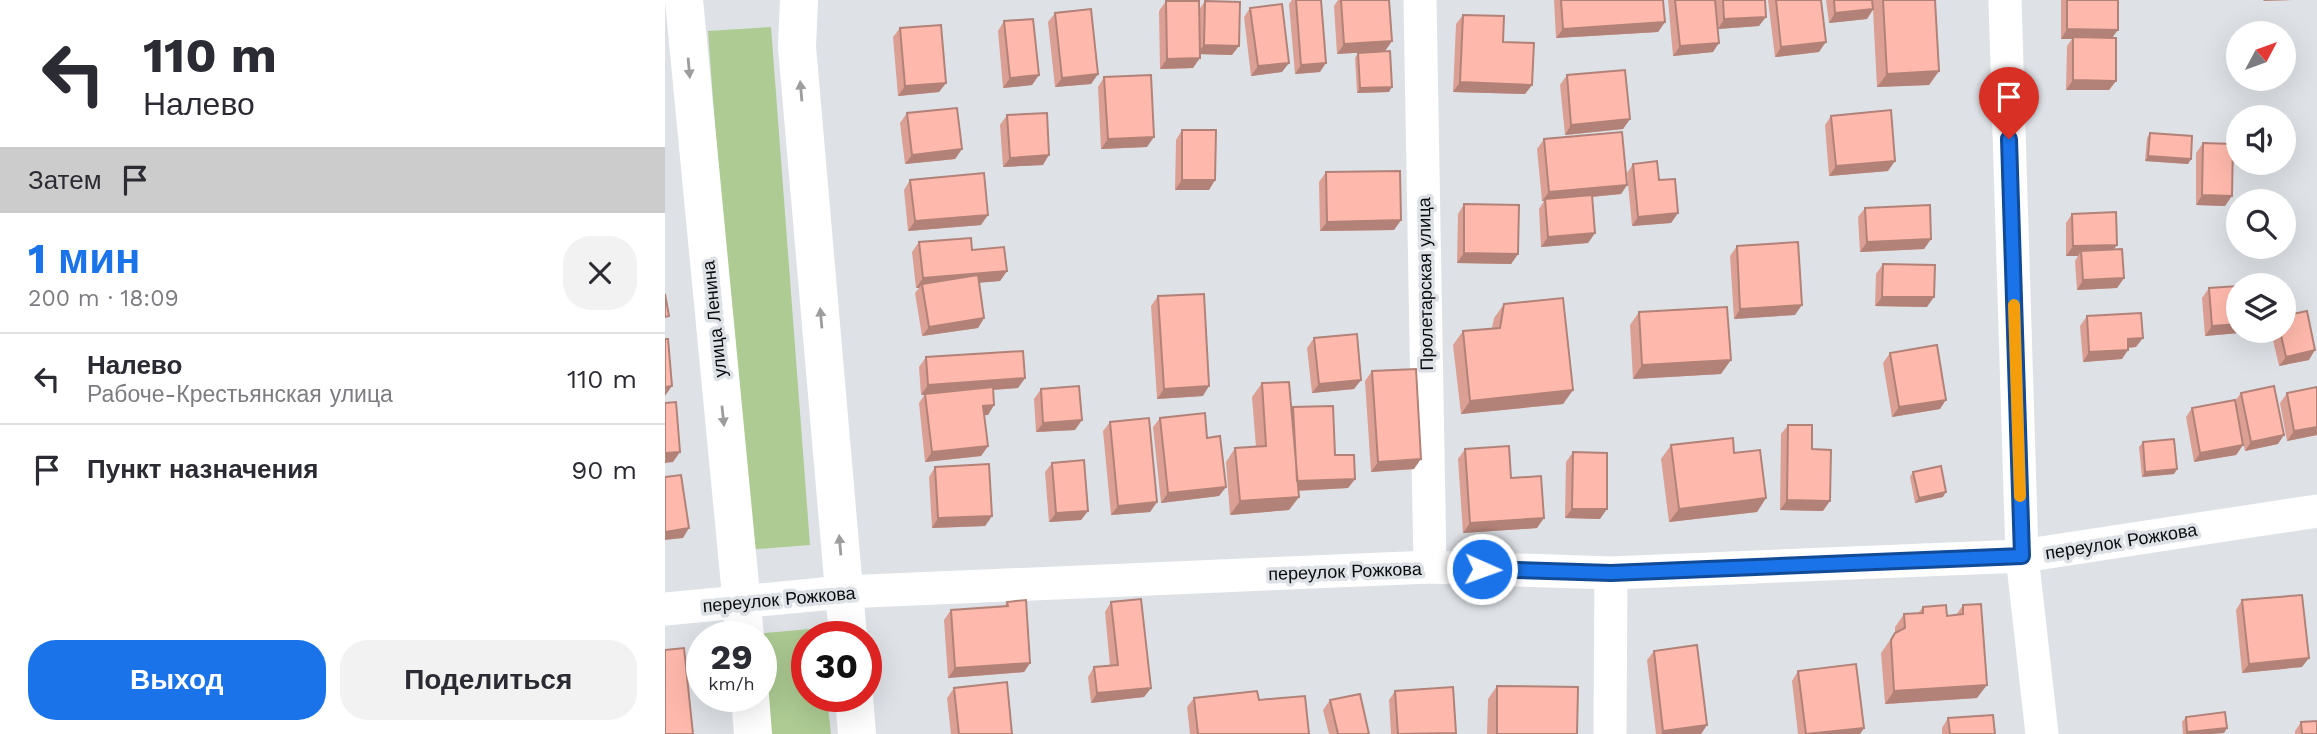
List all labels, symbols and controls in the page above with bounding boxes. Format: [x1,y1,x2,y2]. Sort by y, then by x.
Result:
north arrow [2226,21,2296,91]
map controls [2226,21,2296,343]
text: 110 m [143,26,277,84]
icon: left [28,28,119,119]
one-way arrow [684,57,695,79]
pin [1979,67,2039,139]
icon: arrive [1990,78,2028,116]
one-way arrow [795,80,806,102]
text: Налево [143,85,255,123]
button: sound [2226,105,2296,175]
icon: arrive [116,161,154,199]
text: Затем [28,165,102,195]
button: search [2226,189,2296,259]
street label: Пролетарская улица [1413,196,1437,371]
text: 1 мин [28,234,140,283]
button: close [563,236,637,310]
street label: улица Ленина [697,259,731,378]
button: layers [2226,273,2296,343]
text: 200 m · 18:09 [28,285,179,312]
one-way arrow [815,307,826,329]
text: Налево [87,350,182,380]
icon: left [28,360,66,398]
text: 110 m [567,364,637,394]
text: Рабоче-Крестьянская улица [87,381,393,408]
one-way arrow [718,406,729,428]
icon: arrive [28,451,66,489]
text: Пункт назначения [87,454,318,484]
text: 90 m [571,455,637,485]
street label: переулок Рожкова [2044,518,2199,563]
position arrow [1445,532,1519,606]
one-way arrow [834,533,845,555]
street label: переулок Рожкова [1268,558,1423,584]
street label: переулок Рожкова [702,582,857,616]
speed limit sign: 30 [791,621,882,712]
text: 29 [710,636,753,678]
button: Выход [28,640,326,720]
button: Поделиться [340,640,637,720]
text: km/h [708,673,755,694]

